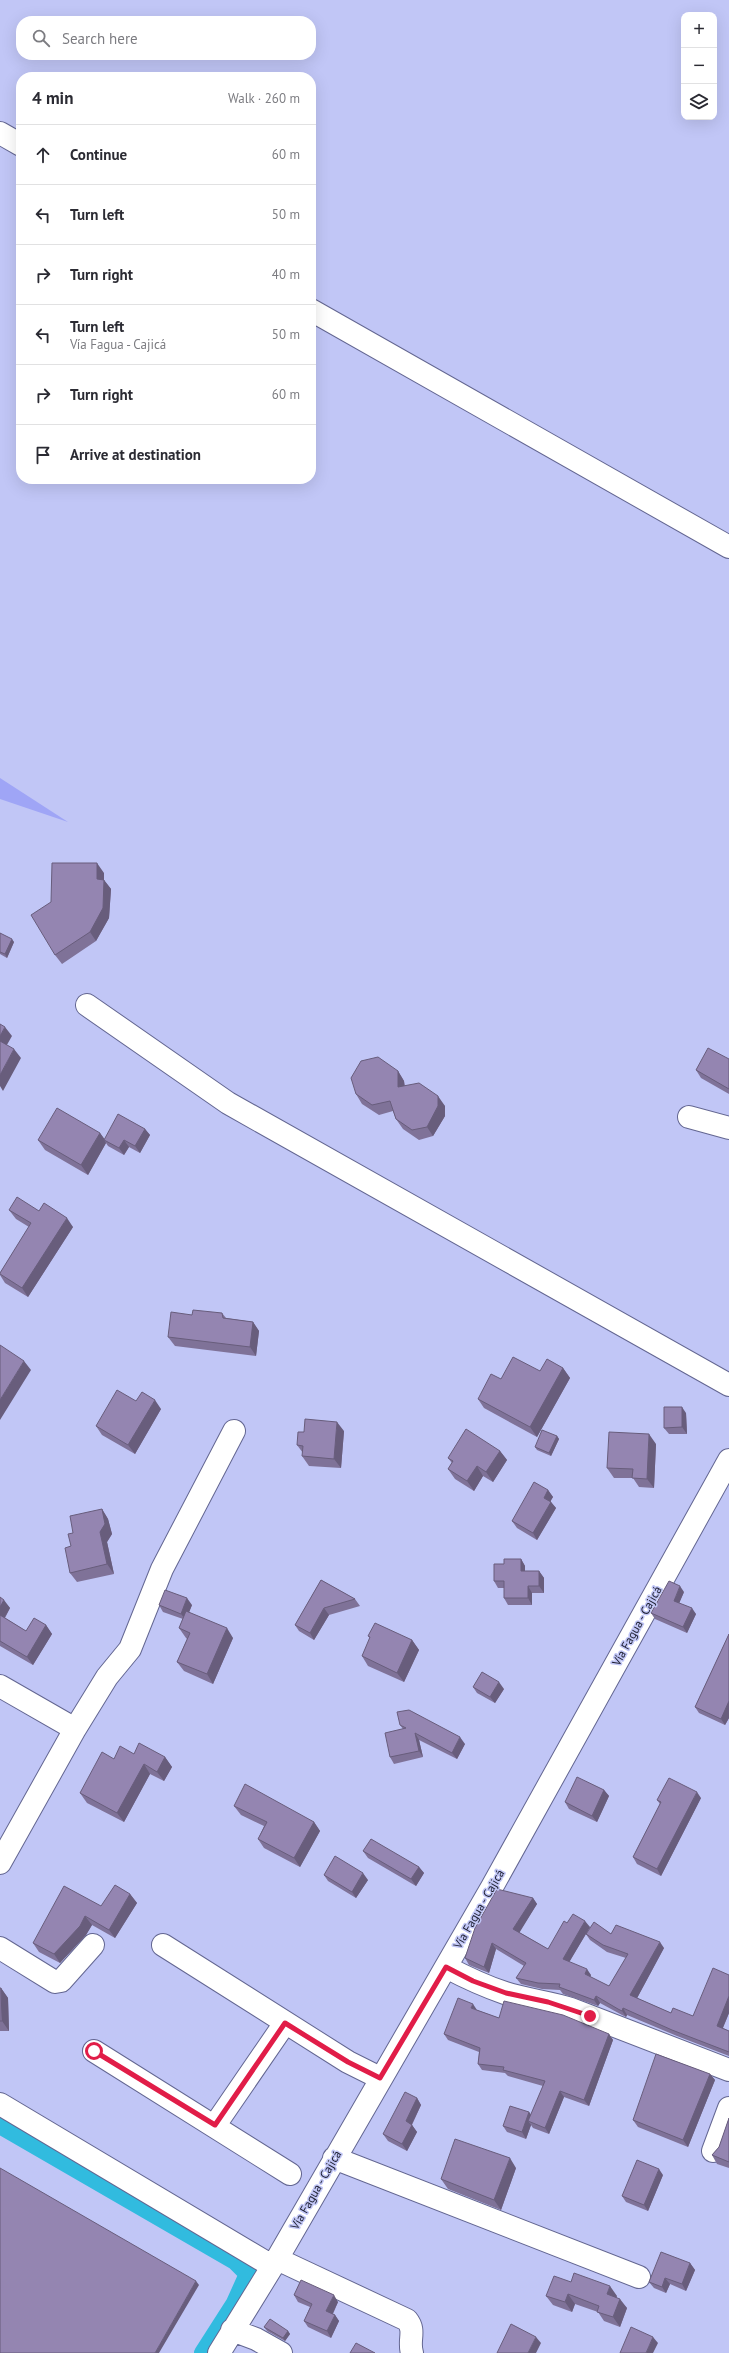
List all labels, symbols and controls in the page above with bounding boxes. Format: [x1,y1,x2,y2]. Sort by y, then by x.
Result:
map controls [681,12,717,120]
button: + [681,12,717,48]
search box [16,16,316,60]
icon: search [30,27,52,49]
text: Search here [62,29,138,48]
button: − [681,48,717,84]
button: layers [681,84,717,120]
text: 4 min [32,87,73,109]
text: Walk · 260 m [228,90,300,107]
icon: ahead [32,144,54,166]
text: Continue [70,145,127,164]
text: 60 m [272,146,300,163]
icon: left [32,204,54,226]
text: Turn left [70,205,124,224]
text: 50 m [272,206,300,223]
icon: right [32,264,54,286]
text: Turn right [70,265,133,284]
text: 40 m [272,266,300,283]
text: Turn left [70,317,124,336]
icon: left [32,324,54,346]
text: 50 m [272,326,300,343]
text: Vía Fagua - Cajicá [70,336,166,353]
icon: right [32,384,54,406]
text: Turn right [70,385,133,404]
text: 60 m [272,386,300,403]
icon: arrive [32,444,54,466]
text: Arrive at destination [70,445,201,464]
street label: Vía Fagua - Cajicá [608,1583,665,1669]
street label: Vía Fagua - Cajicá [449,1866,507,1952]
route end [581,2007,599,2025]
route start [85,2042,103,2060]
street label: Vía Fagua - Cajicá [286,2147,344,2233]

